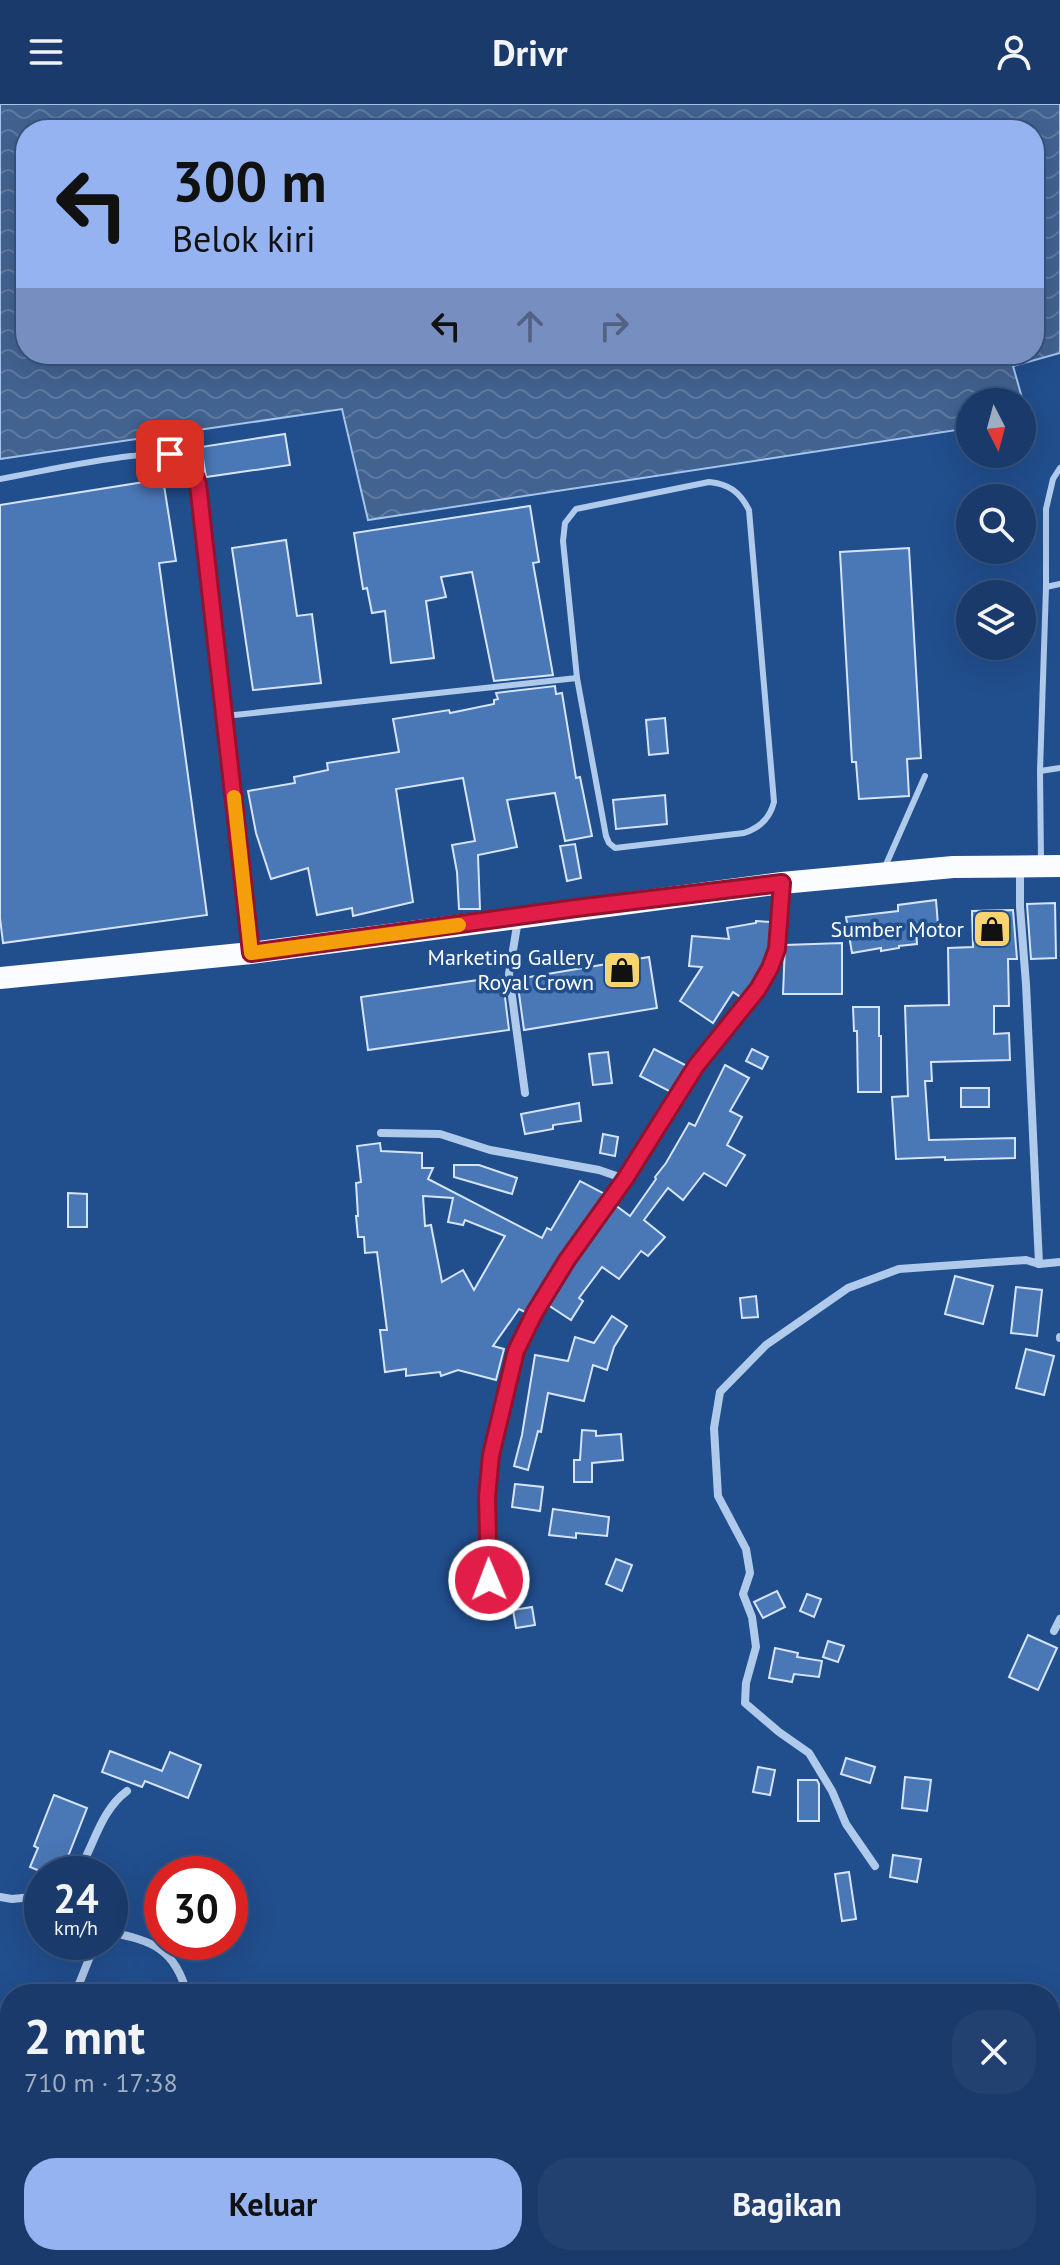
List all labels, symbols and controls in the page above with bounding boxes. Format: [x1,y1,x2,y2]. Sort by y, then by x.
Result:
text: Drivr [492,29,568,76]
icon: menu [24,30,68,74]
icon: person [992,30,1036,74]
text: 300 m [172,145,327,217]
icon: left [40,152,144,256]
text: Belok kiri [172,215,316,262]
icon: left [424,304,468,348]
icon: ahead [508,304,552,348]
icon: right [592,304,636,348]
north arrow [956,388,1036,468]
map controls [956,388,1036,660]
pin [136,420,204,488]
icon: arrive [148,432,192,476]
button: search [956,484,1036,564]
button: layers [956,580,1036,660]
shop icon: Sumber Motor [971,908,1013,950]
place label: Sumber Motor [831,915,965,943]
place label: Marketing Gallery Royal Crown [428,943,595,996]
shop icon: Marketing Gallery Royal Crown [601,949,643,991]
position arrow [447,1538,531,1622]
speed limit sign: 30 [144,1856,248,1960]
text: 24 [53,1872,99,1924]
text: km/h [54,1915,98,1941]
text: 2 mnt [24,2005,145,2067]
button: close [952,2010,1036,2094]
text: 710 m · 17:38 [24,2066,178,2099]
button: Keluar [24,2158,522,2250]
button: Bagikan [538,2158,1036,2250]

